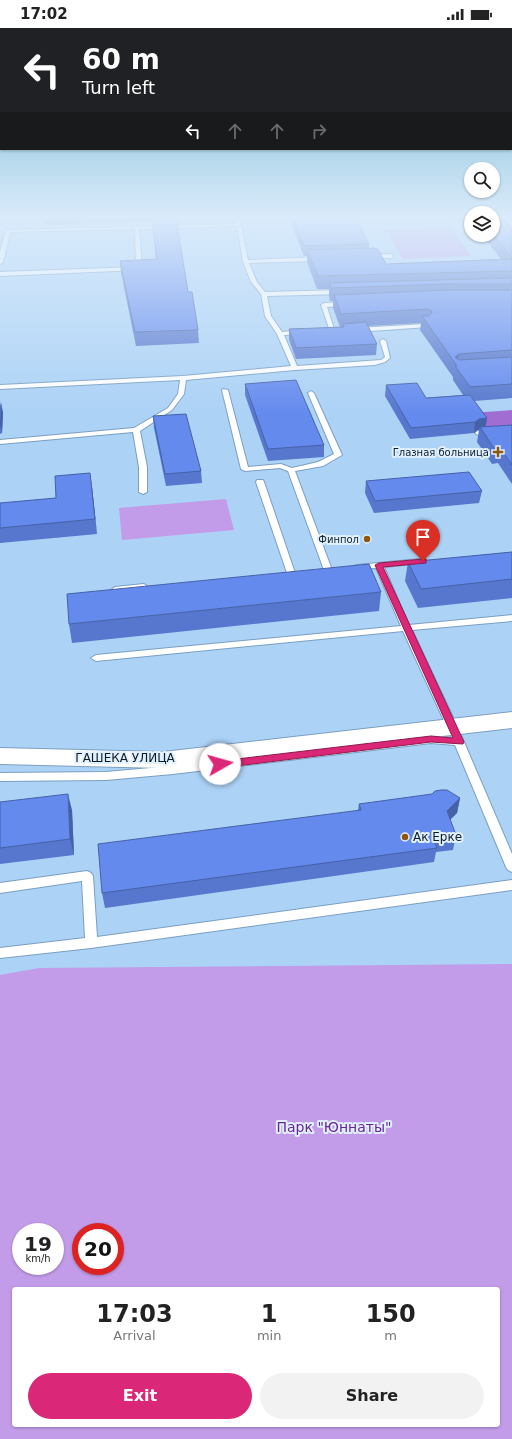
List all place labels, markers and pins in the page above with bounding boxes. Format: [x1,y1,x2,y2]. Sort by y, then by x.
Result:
marker: Глазная больница [492,446,504,458]
place label: Глазная больница [393,447,489,458]
pin [406,520,440,561]
place label: Финпол [318,534,359,545]
marker: Финпол [362,534,372,544]
place label: Ак Ерке [413,830,462,844]
marker: Ак Ерке [400,832,410,842]

